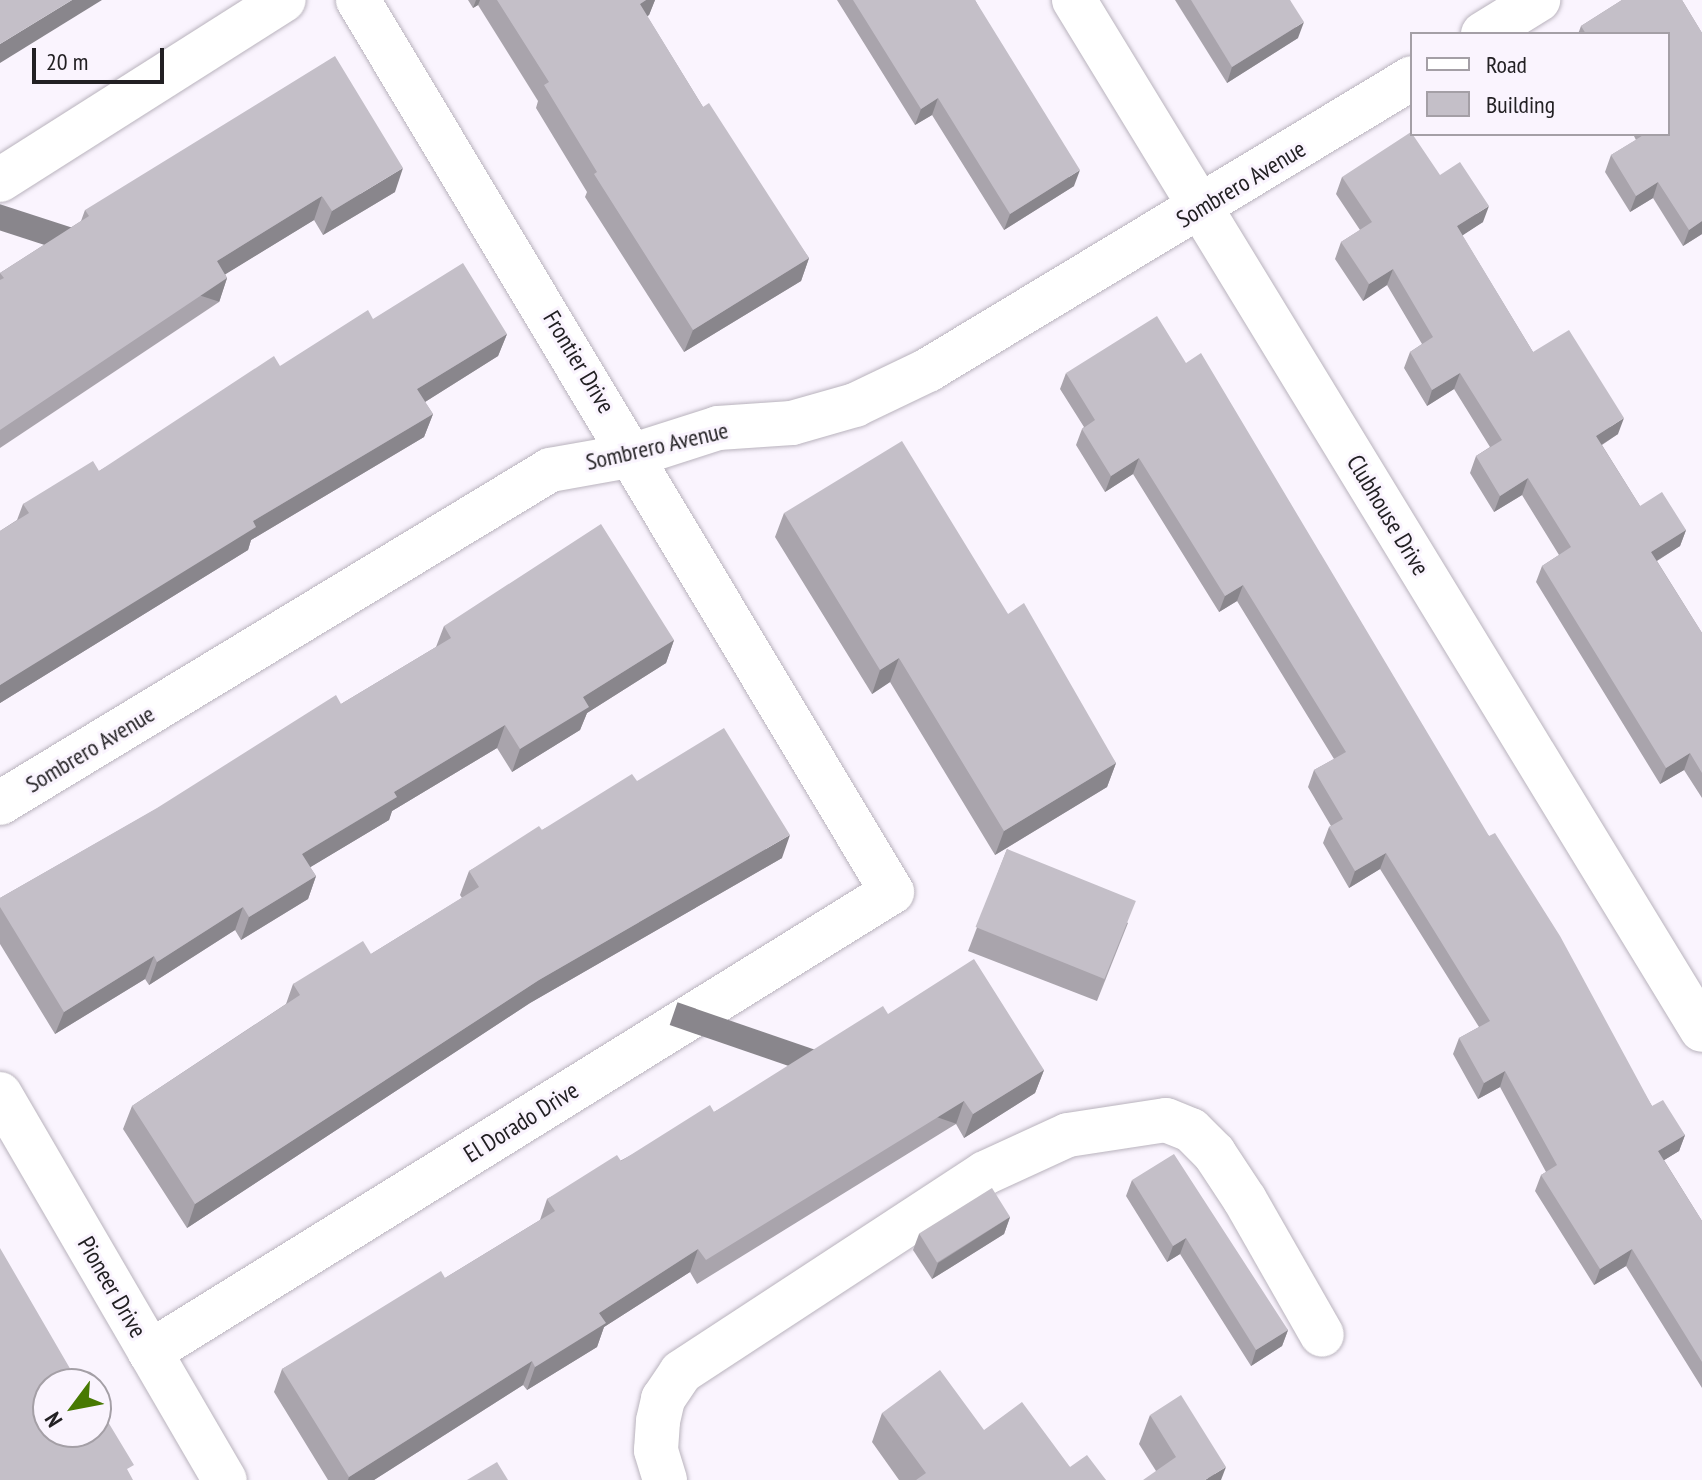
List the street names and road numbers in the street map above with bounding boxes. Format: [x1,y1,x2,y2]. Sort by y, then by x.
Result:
street label: Sombrero Avenue [1171,134,1311,234]
street label: Frontier Drive [537,306,621,418]
street label: Sombrero Avenue [583,416,731,476]
street label: Clubhouse Drive [1341,450,1435,580]
street label: Sombrero Avenue [20,699,160,799]
street label: El Dorado Drive [458,1075,584,1169]
street label: Pioneer Drive [72,1231,152,1343]

